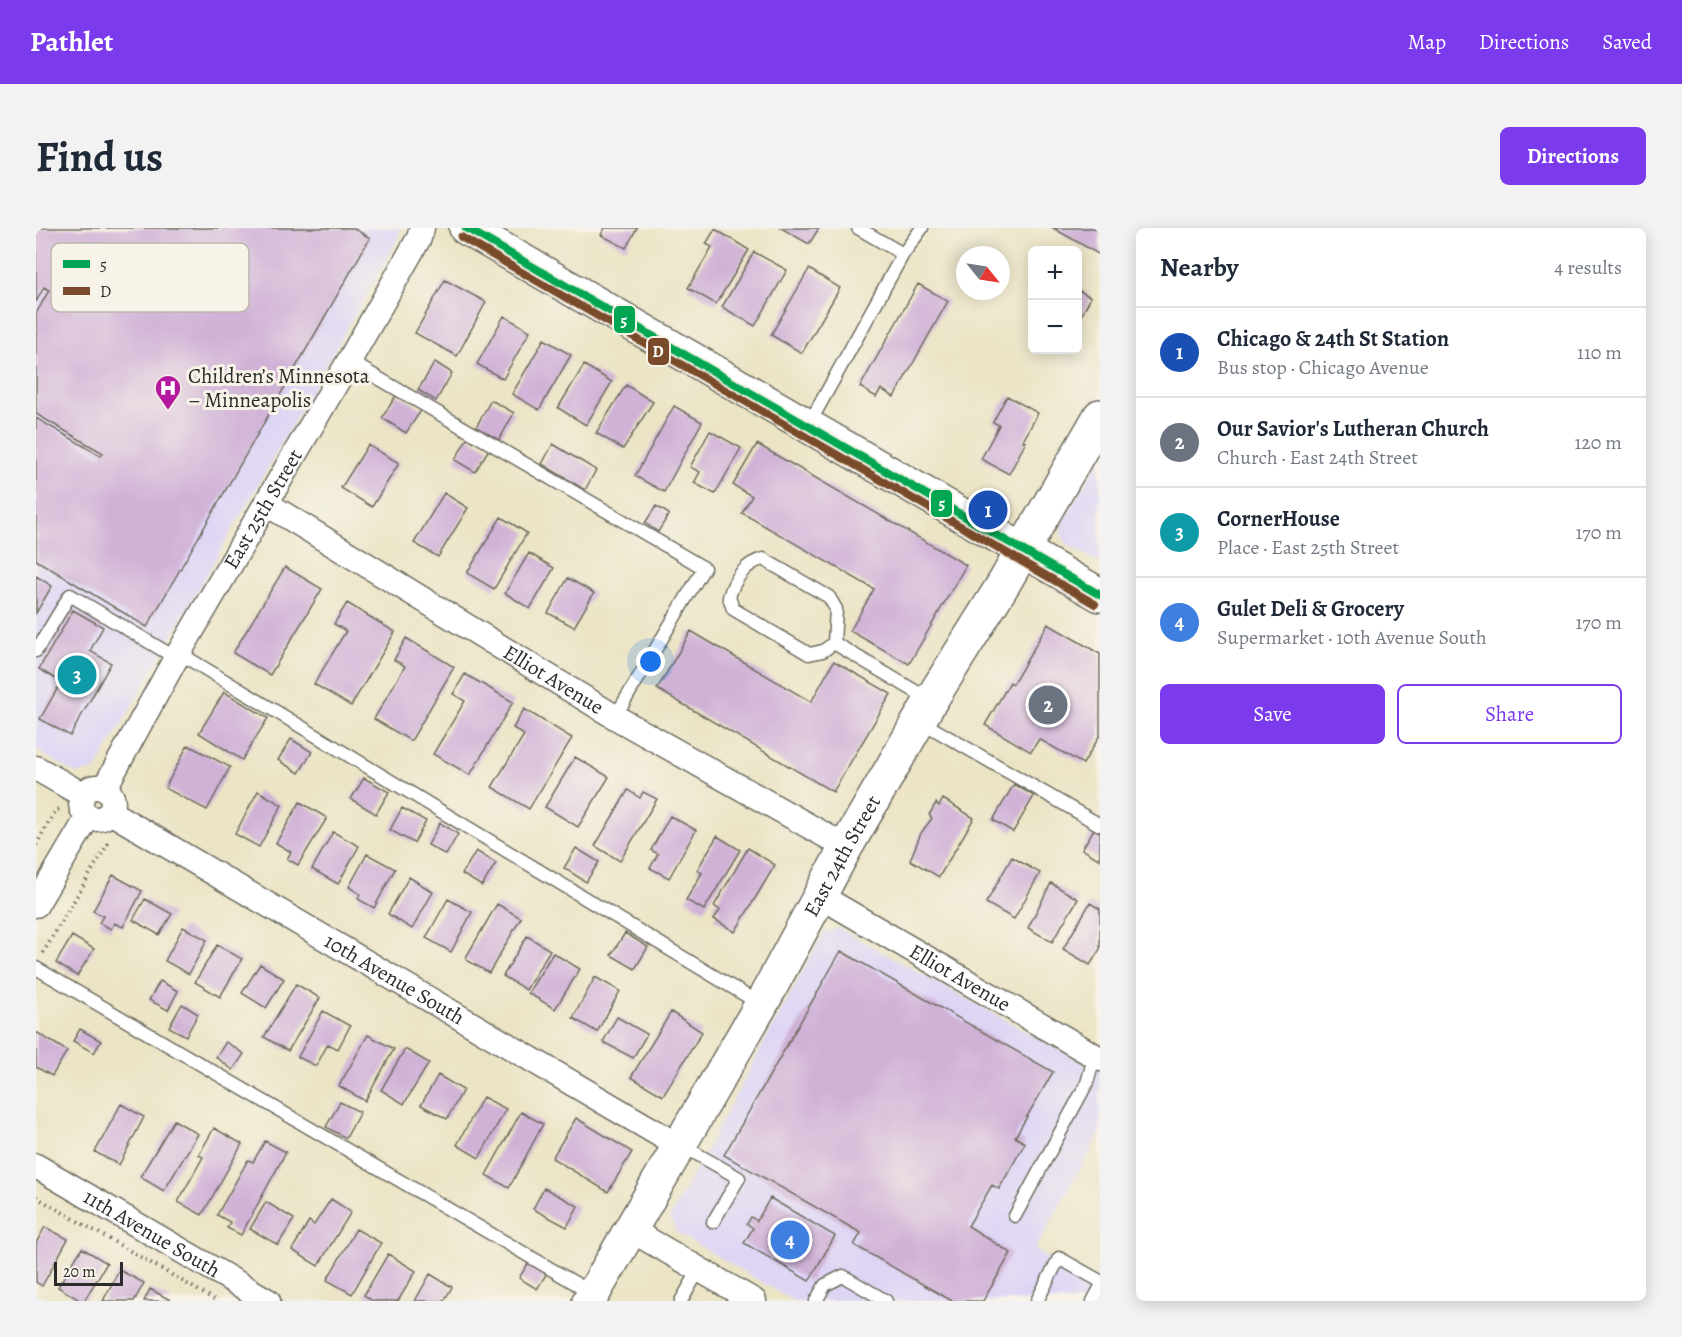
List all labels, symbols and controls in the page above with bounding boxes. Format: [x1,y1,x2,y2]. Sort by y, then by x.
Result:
text: Pathlet [30,23,113,61]
text: Map [1408,28,1446,56]
text: Directions [1479,28,1569,56]
text: Saved [1602,28,1652,56]
button: Directions [1500,127,1646,185]
text: Find us [36,128,163,185]
legend [51,243,249,312]
north arrow [956,246,1010,300]
map controls [1028,246,1082,354]
button: + [1028,246,1082,300]
text: Nearby [1160,250,1239,285]
text: 5 [100,254,107,276]
text: 4 results [1554,254,1622,281]
text: D [100,281,111,303]
button: − [1028,300,1082,354]
line badge: 5 [613,305,636,334]
text: 5 [621,310,628,332]
text: Chicago & 24th St Station [1217,324,1449,354]
line badge: D [647,337,670,366]
text: 1 [1176,339,1183,366]
text: 110 m [1577,339,1622,366]
text: D [652,341,664,363]
text: Bus stop · Chicago Avenue [1217,354,1429,381]
place label: Children’s Minnesota – Minneapolis [188,362,370,414]
hospital icon: Children’s Minnesota – Minneapolis [153,373,183,411]
text: Our Savior's Lutheran Church [1217,414,1489,444]
text: 2 [1175,429,1184,456]
text: 120 m [1574,429,1622,456]
street label: East 25th Street [217,444,309,574]
text: Church · East 24th Street [1217,444,1418,471]
pin: 1 [968,488,1008,532]
line badge: 5 [930,489,953,518]
text: 5 [939,493,946,515]
text: CornerHouse [1217,504,1340,534]
text: 3 [1175,519,1184,546]
text: 170 m [1576,519,1622,546]
text: Place · East 25th Street [1217,534,1399,561]
text: Gulet Deli & Grocery [1217,594,1404,624]
text: 4 [1175,609,1184,636]
text: 170 m [1576,609,1622,636]
text: Supermarket · 10th Avenue South [1217,624,1487,651]
street label: Elliot Avenue [498,638,609,721]
your location [636,647,665,676]
pin: 3 [58,652,96,698]
pin: 2 [1028,682,1068,728]
button: Save [1160,684,1385,744]
button: Share [1397,684,1622,744]
street label: East 24th Street [797,790,887,922]
street label: 10th Avenue South [319,927,470,1031]
street label: Elliot Avenue [904,937,1016,1018]
street label: 11th Avenue South [78,1183,226,1284]
pin: 4 [770,1218,810,1262]
scale bar [54,1259,123,1286]
text: 20 m [63,1261,96,1283]

